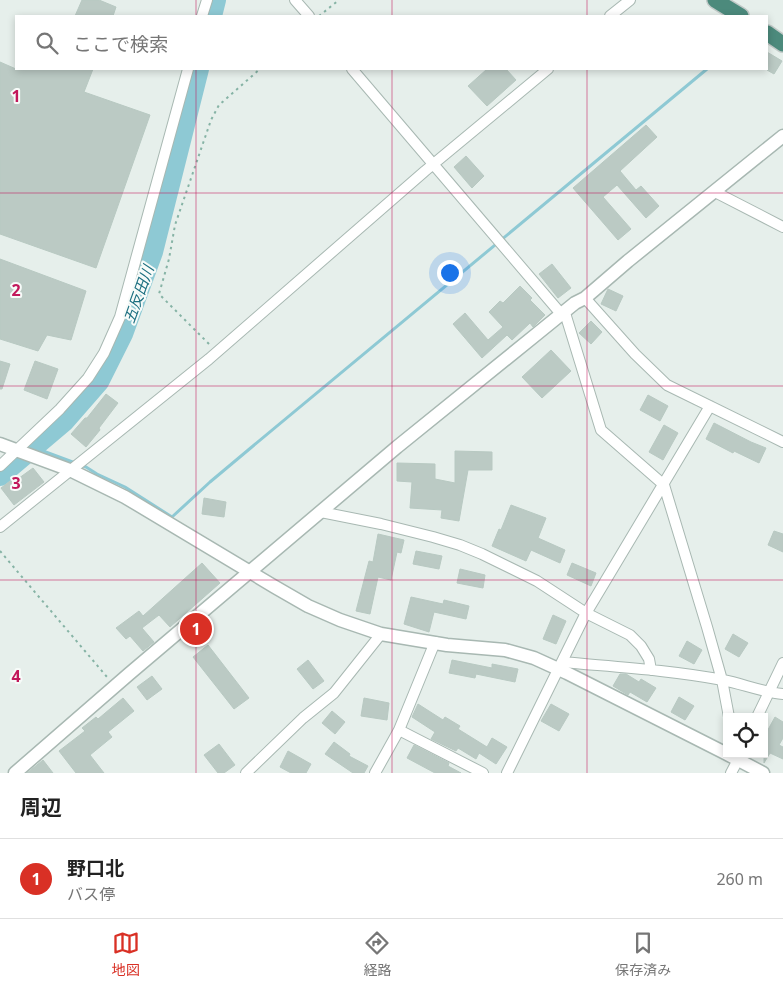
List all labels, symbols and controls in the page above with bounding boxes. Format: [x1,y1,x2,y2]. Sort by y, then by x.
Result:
search box [15,15,768,70]
icon: search [33,29,61,57]
text: ここで検索 [73,31,168,57]
text: 1 [11,85,21,107]
your location [437,260,463,286]
water label: 五反田川 [118,261,158,326]
text: 2 [11,279,21,301]
text: 3 [11,472,21,494]
pin: 1 [180,610,212,648]
text: 4 [11,665,21,687]
map controls [723,713,768,758]
button: locate [723,713,768,758]
text: 周辺 [20,793,62,821]
text: 野口北 [67,855,124,881]
text: 1 [31,868,41,890]
text: 260 m [716,868,763,890]
text: バス停 [67,883,115,905]
tab: 地図 [112,929,140,979]
tab: 経路 [363,929,391,979]
tab: 保存済み [615,929,671,979]

